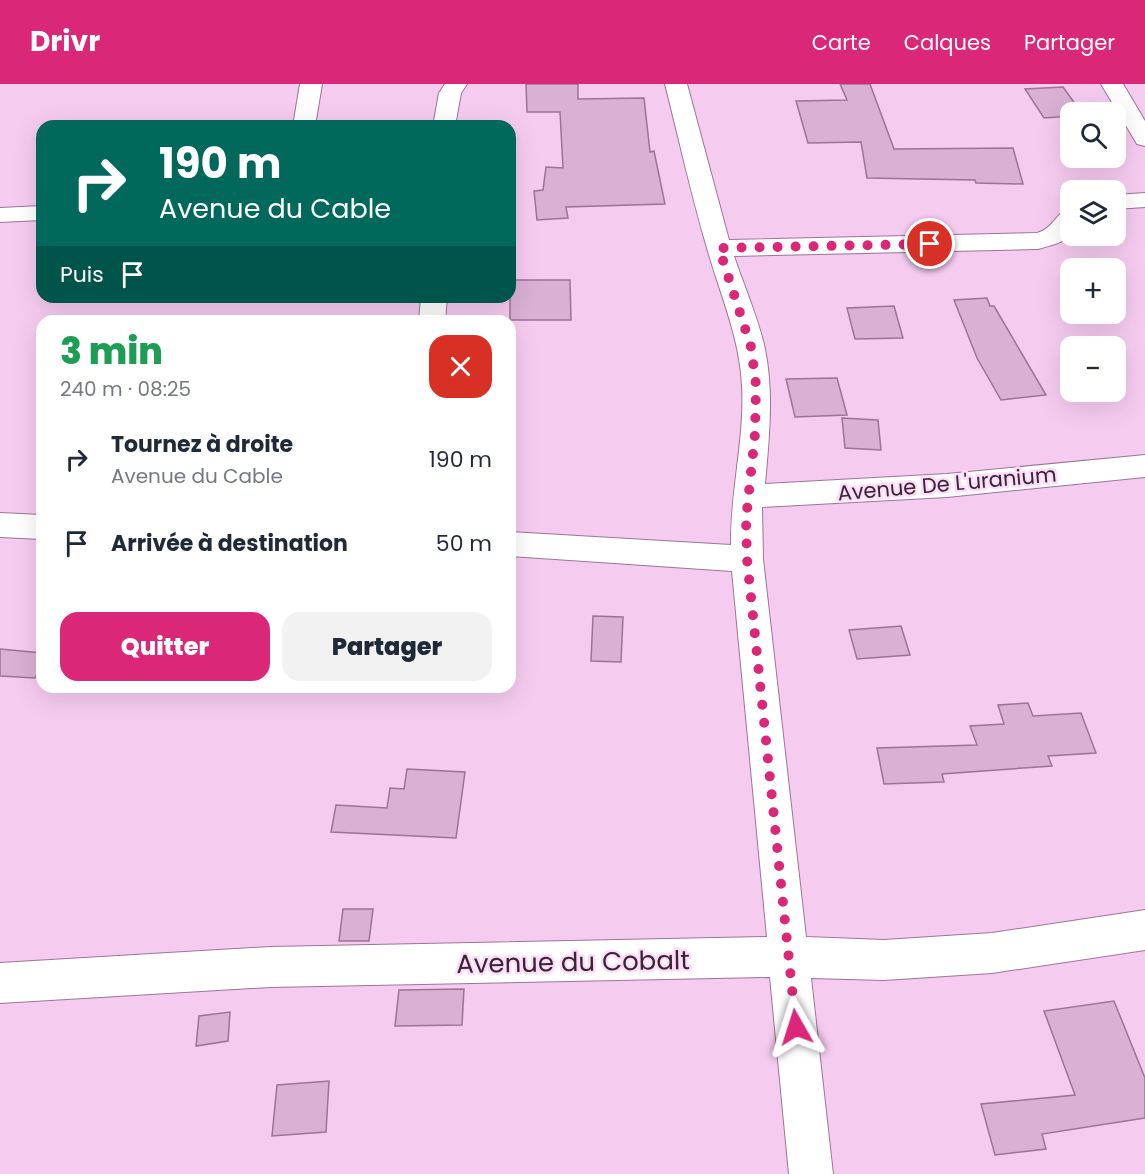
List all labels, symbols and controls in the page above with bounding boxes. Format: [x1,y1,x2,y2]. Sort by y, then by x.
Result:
text: Drivr [30,22,100,61]
text: Carte [812,28,871,57]
text: Calques [904,28,991,57]
text: Partager [1024,28,1115,57]
map controls [1060,102,1126,402]
button: search [1060,102,1126,168]
text: 190 m [159,134,281,193]
icon: right [60,144,138,222]
button: layers [1060,180,1126,246]
text: Avenue du Cable [159,190,391,227]
pin [904,218,955,269]
icon: arrive [913,227,946,260]
icon: arrive [116,258,149,291]
button: + [1060,258,1126,324]
text: Puis [60,259,104,290]
text: 3 min [60,326,163,377]
button: close [429,335,492,398]
button: − [1060,336,1126,402]
text: 240 m · 08:25 [60,375,191,403]
text: Tournez à droite [111,429,293,460]
icon: right [60,443,93,476]
text: 190 m [429,444,492,475]
street label: Avenue De L'uranium [836,459,1058,508]
text: Avenue du Cable [111,462,283,490]
icon: arrive [60,527,93,560]
text: Arrivée à destination [111,528,348,559]
text: 50 m [436,528,492,559]
button: Quitter [60,612,270,681]
button: Partager [282,612,492,681]
street label: Avenue du Cobalt [456,942,690,982]
position arrow [764,995,828,1059]

